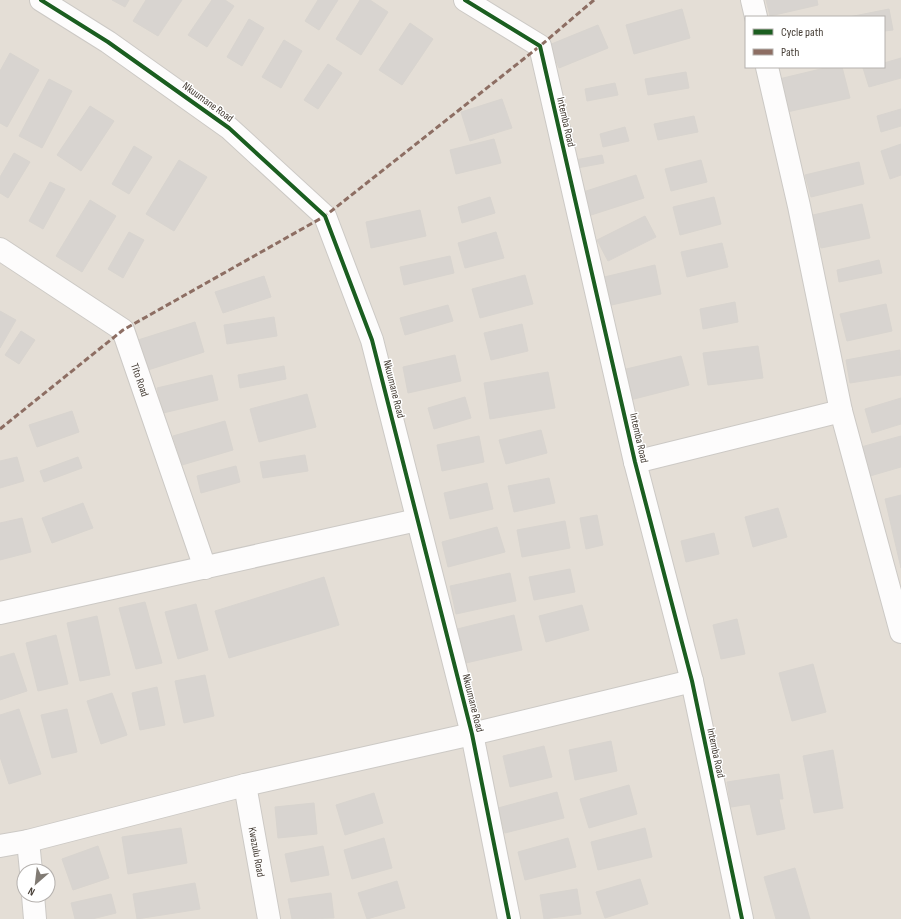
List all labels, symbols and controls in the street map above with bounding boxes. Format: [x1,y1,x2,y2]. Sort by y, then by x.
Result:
legend [745,16,885,68]
text: Cycle path [781,25,823,40]
text: Path [781,45,799,60]
street label: Nkuumane Road [180,79,236,125]
street label: Intemba Road [554,96,578,149]
street label: Nkuumane Road [380,359,408,420]
street label: Tito Road [128,361,152,399]
street label: Intemba Road [627,412,651,465]
street label: Nkuumane Road [459,673,487,734]
street label: Intemba Road [704,727,728,780]
street label: Kwazulu Road [246,826,268,878]
north arrow [16,863,56,903]
text: N [26,884,37,899]

